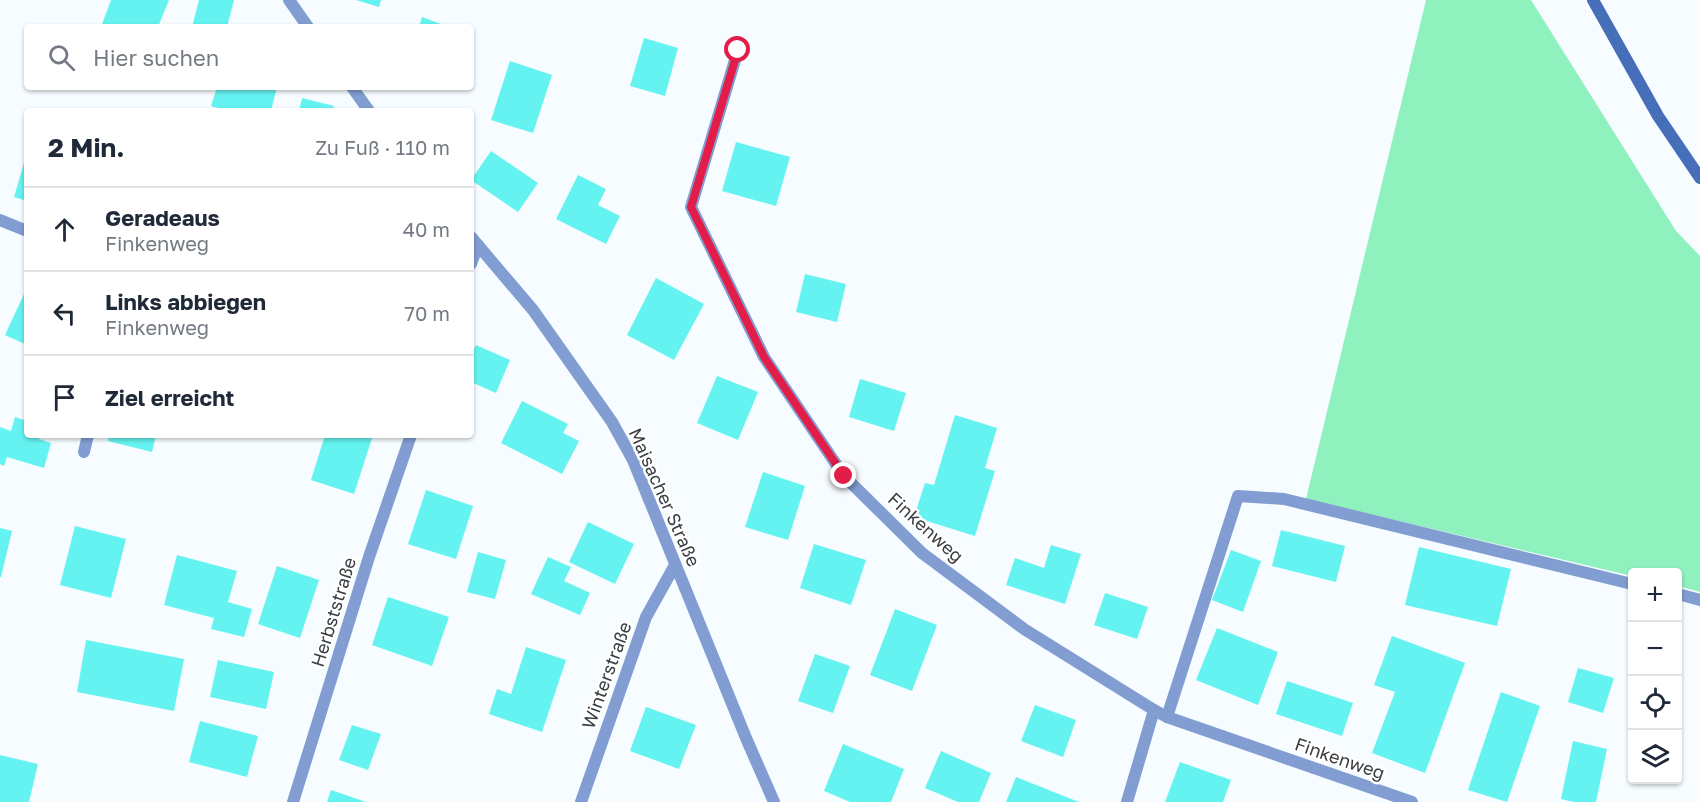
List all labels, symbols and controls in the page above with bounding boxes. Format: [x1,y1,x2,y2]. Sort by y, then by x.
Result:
search box [24,24,474,90]
route start [724,36,750,62]
icon: search [45,41,78,74]
text: Hier suchen [93,44,219,71]
text: 2 Min. [48,132,125,163]
text: Zu Fuß · 110 m [315,135,450,159]
text: Geradeaus [105,204,220,231]
icon: ahead [48,213,81,246]
text: 40 m [403,217,450,241]
text: Finkenweg [105,231,209,255]
text: Links abbiegen [105,288,266,315]
icon: left [48,297,81,330]
text: 70 m [404,301,450,325]
text: Finkenweg [105,315,209,339]
icon: arrive [48,381,81,414]
text: Ziel erreicht [105,384,234,411]
street label: Maisacher Straße [625,424,705,570]
route end [830,462,856,488]
street label: Finkenweg [884,487,968,567]
street label: Herbststraße [306,554,360,670]
map controls [1628,568,1682,784]
button: + [1628,568,1682,622]
street label: Winterstraße [576,618,636,732]
button: − [1628,622,1682,676]
button: locate [1628,676,1682,730]
button: layers [1628,730,1682,784]
street label: Finkenweg [1292,732,1388,784]

